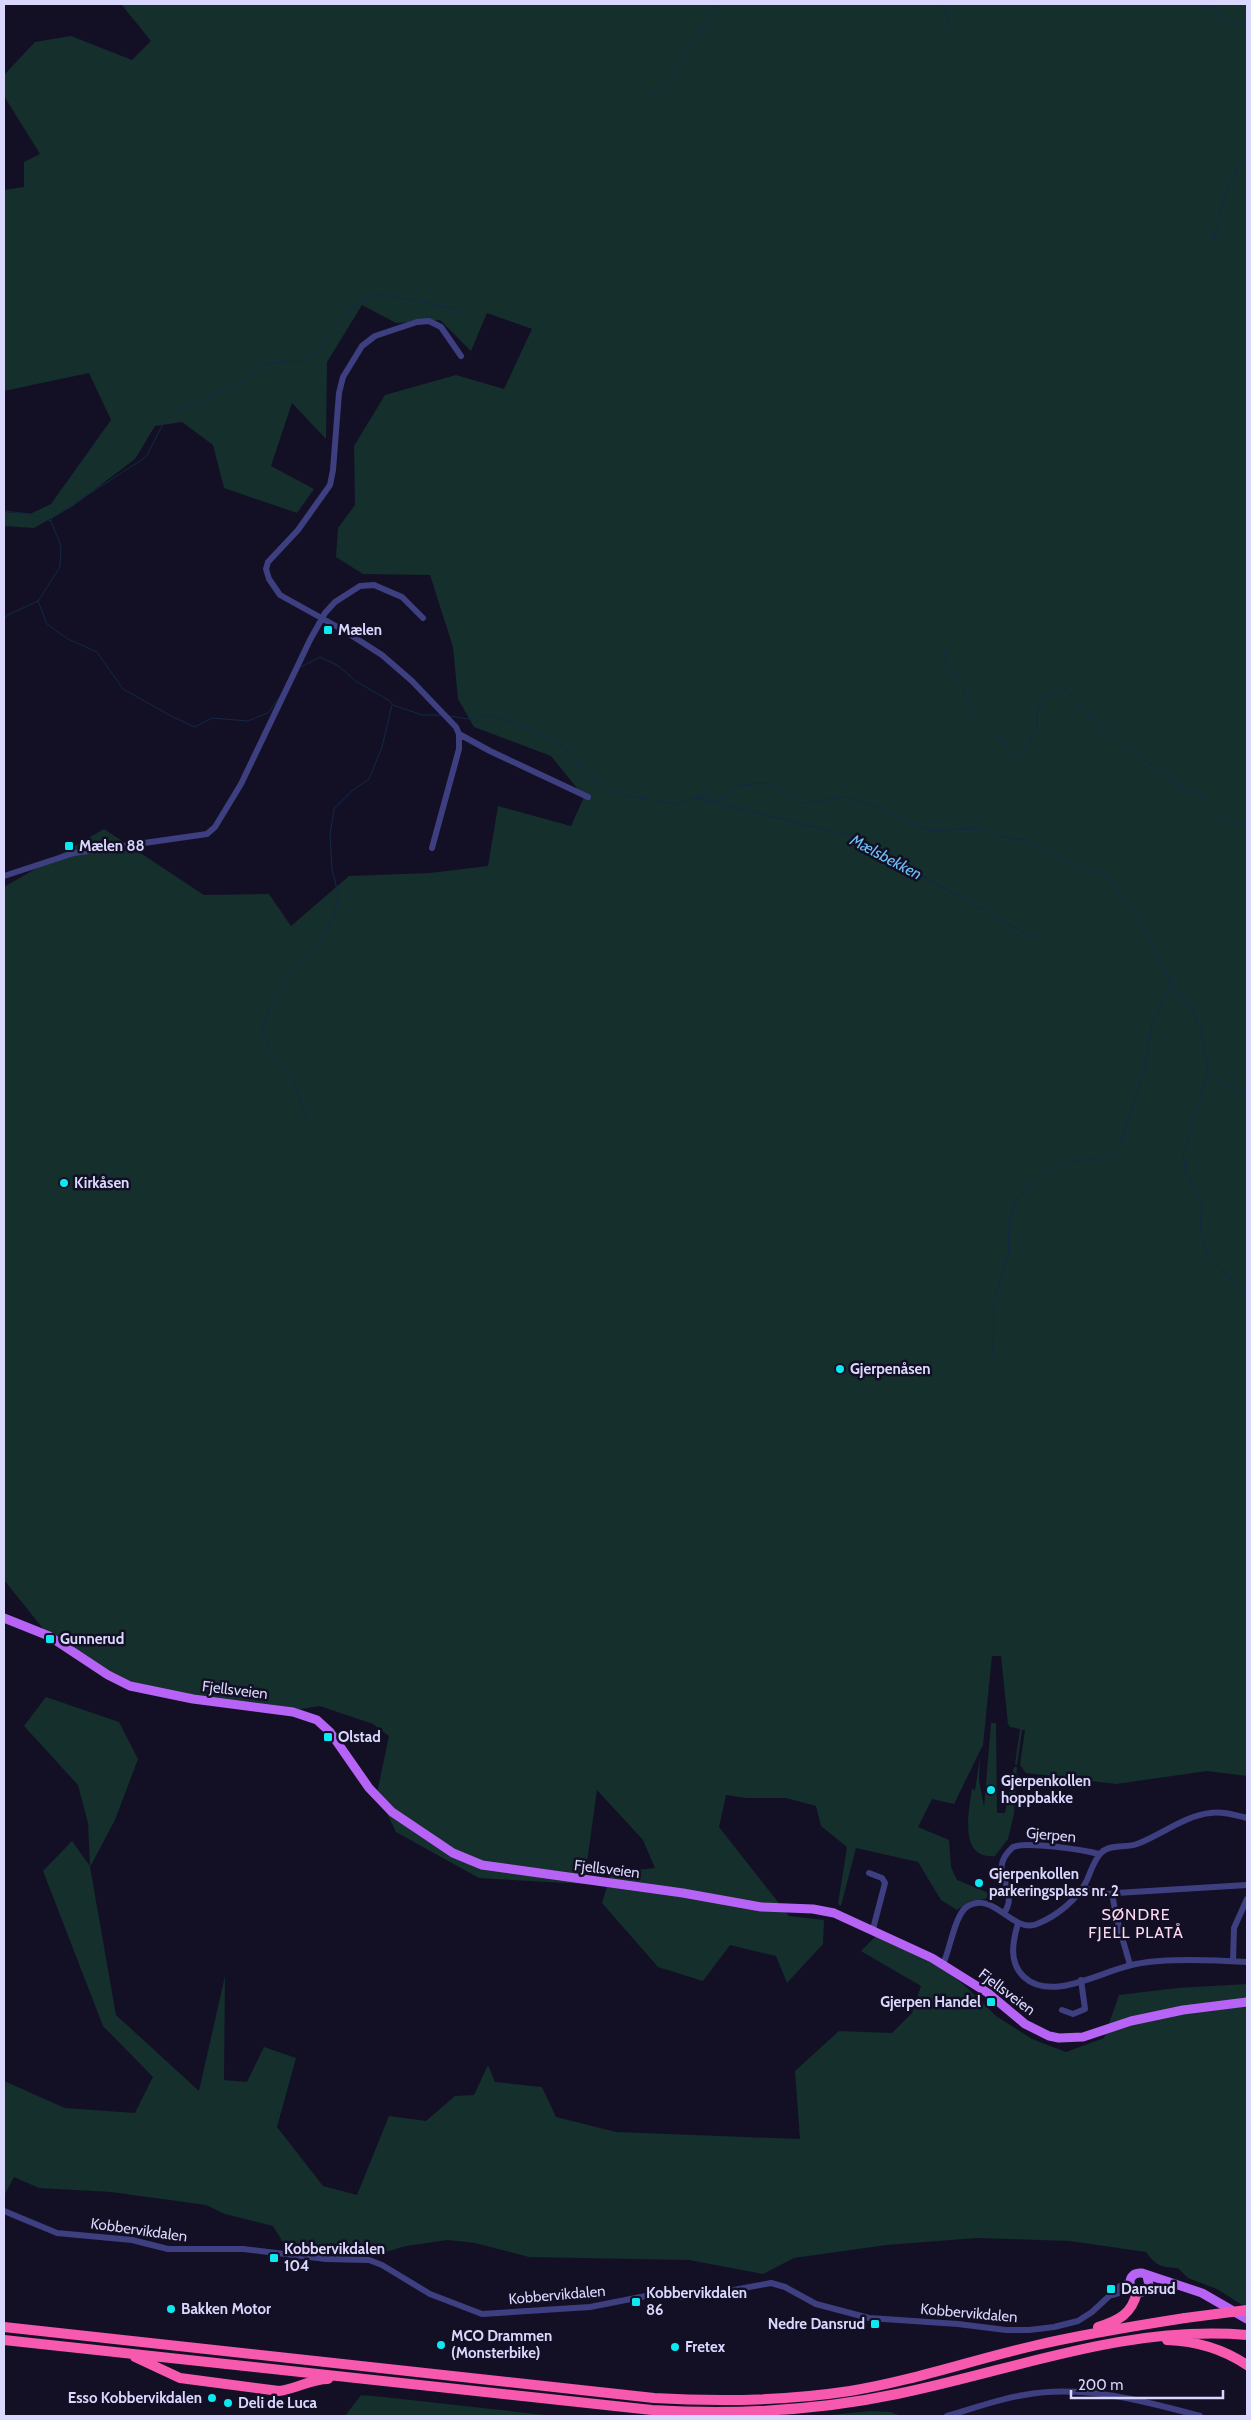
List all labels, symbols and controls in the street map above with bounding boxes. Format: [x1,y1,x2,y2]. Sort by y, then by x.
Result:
place label: Mælen [338,621,382,639]
marker: Mælen [322,624,334,636]
water label: Mælsbekken [846,830,925,884]
place label: Mælen 88 [79,837,145,855]
marker: Mælen 88 [63,840,75,852]
place label: Kirkåsen [74,1174,129,1192]
marker: Kirkåsen [58,1177,70,1189]
place label: Gjerpenåsen [850,1360,931,1378]
marker: Gjerpenåsen [834,1363,846,1375]
place label: Gunnerud [60,1630,124,1648]
marker: Gunnerud [44,1633,56,1645]
street label: Fjellsveien [201,1677,269,1703]
place label: Olstad [338,1728,381,1746]
marker: Olstad [322,1731,334,1743]
place label: Gjerpenkollen hoppbakke [1001,1772,1091,1807]
marker: Gjerpenkollen hoppbakke [985,1784,997,1796]
street label: Gjerpen [1025,1824,1077,1846]
street label: Fjellsveien [573,1856,641,1882]
place label: Gjerpenkollen parkeringsplass nr. 2 [989,1865,1119,1900]
marker: Gjerpenkollen parkeringsplass nr. 2 [973,1877,985,1889]
district label: SØNDRE FJELL PLATÅ [1088,1905,1184,1942]
street label: Fjellsveien [975,1965,1039,2019]
place label: Gjerpen Handel [880,1993,981,2011]
marker: Gjerpen Handel [985,1996,997,2008]
street label: Kobbervikdalen [90,2214,188,2246]
place label: Kobbervikdalen 104 [284,2240,385,2275]
marker: Kobbervikdalen 104 [268,2252,280,2264]
place label: Dansrud [1121,2280,1176,2298]
street label: Kobbervikdalen [508,2282,606,2308]
marker: Dansrud [1105,2283,1117,2295]
place label: Kobbervikdalen 86 [646,2284,747,2319]
marker: Kobbervikdalen 86 [630,2296,642,2308]
place label: Bakken Motor [181,2300,271,2318]
street label: Kobbervikdalen [920,2300,1018,2326]
marker: Bakken Motor [165,2303,177,2315]
place label: Nedre Dansrud [768,2315,865,2333]
marker: Nedre Dansrud [869,2318,881,2330]
place label: MCO Drammen (Monsterbike) [451,2327,552,2362]
place label: Fretex [685,2338,726,2356]
marker: MCO Drammen (Monsterbike) [435,2339,447,2351]
marker: Fretex [669,2341,681,2353]
scale bar [1071,2368,1224,2400]
text: 200 m [1078,2376,1123,2394]
place label: Esso Kobbervikdalen [68,2389,202,2407]
marker: Esso Kobbervikdalen [206,2392,218,2404]
place label: Deli de Luca [238,2394,318,2412]
marker: Deli de Luca [222,2397,234,2409]

